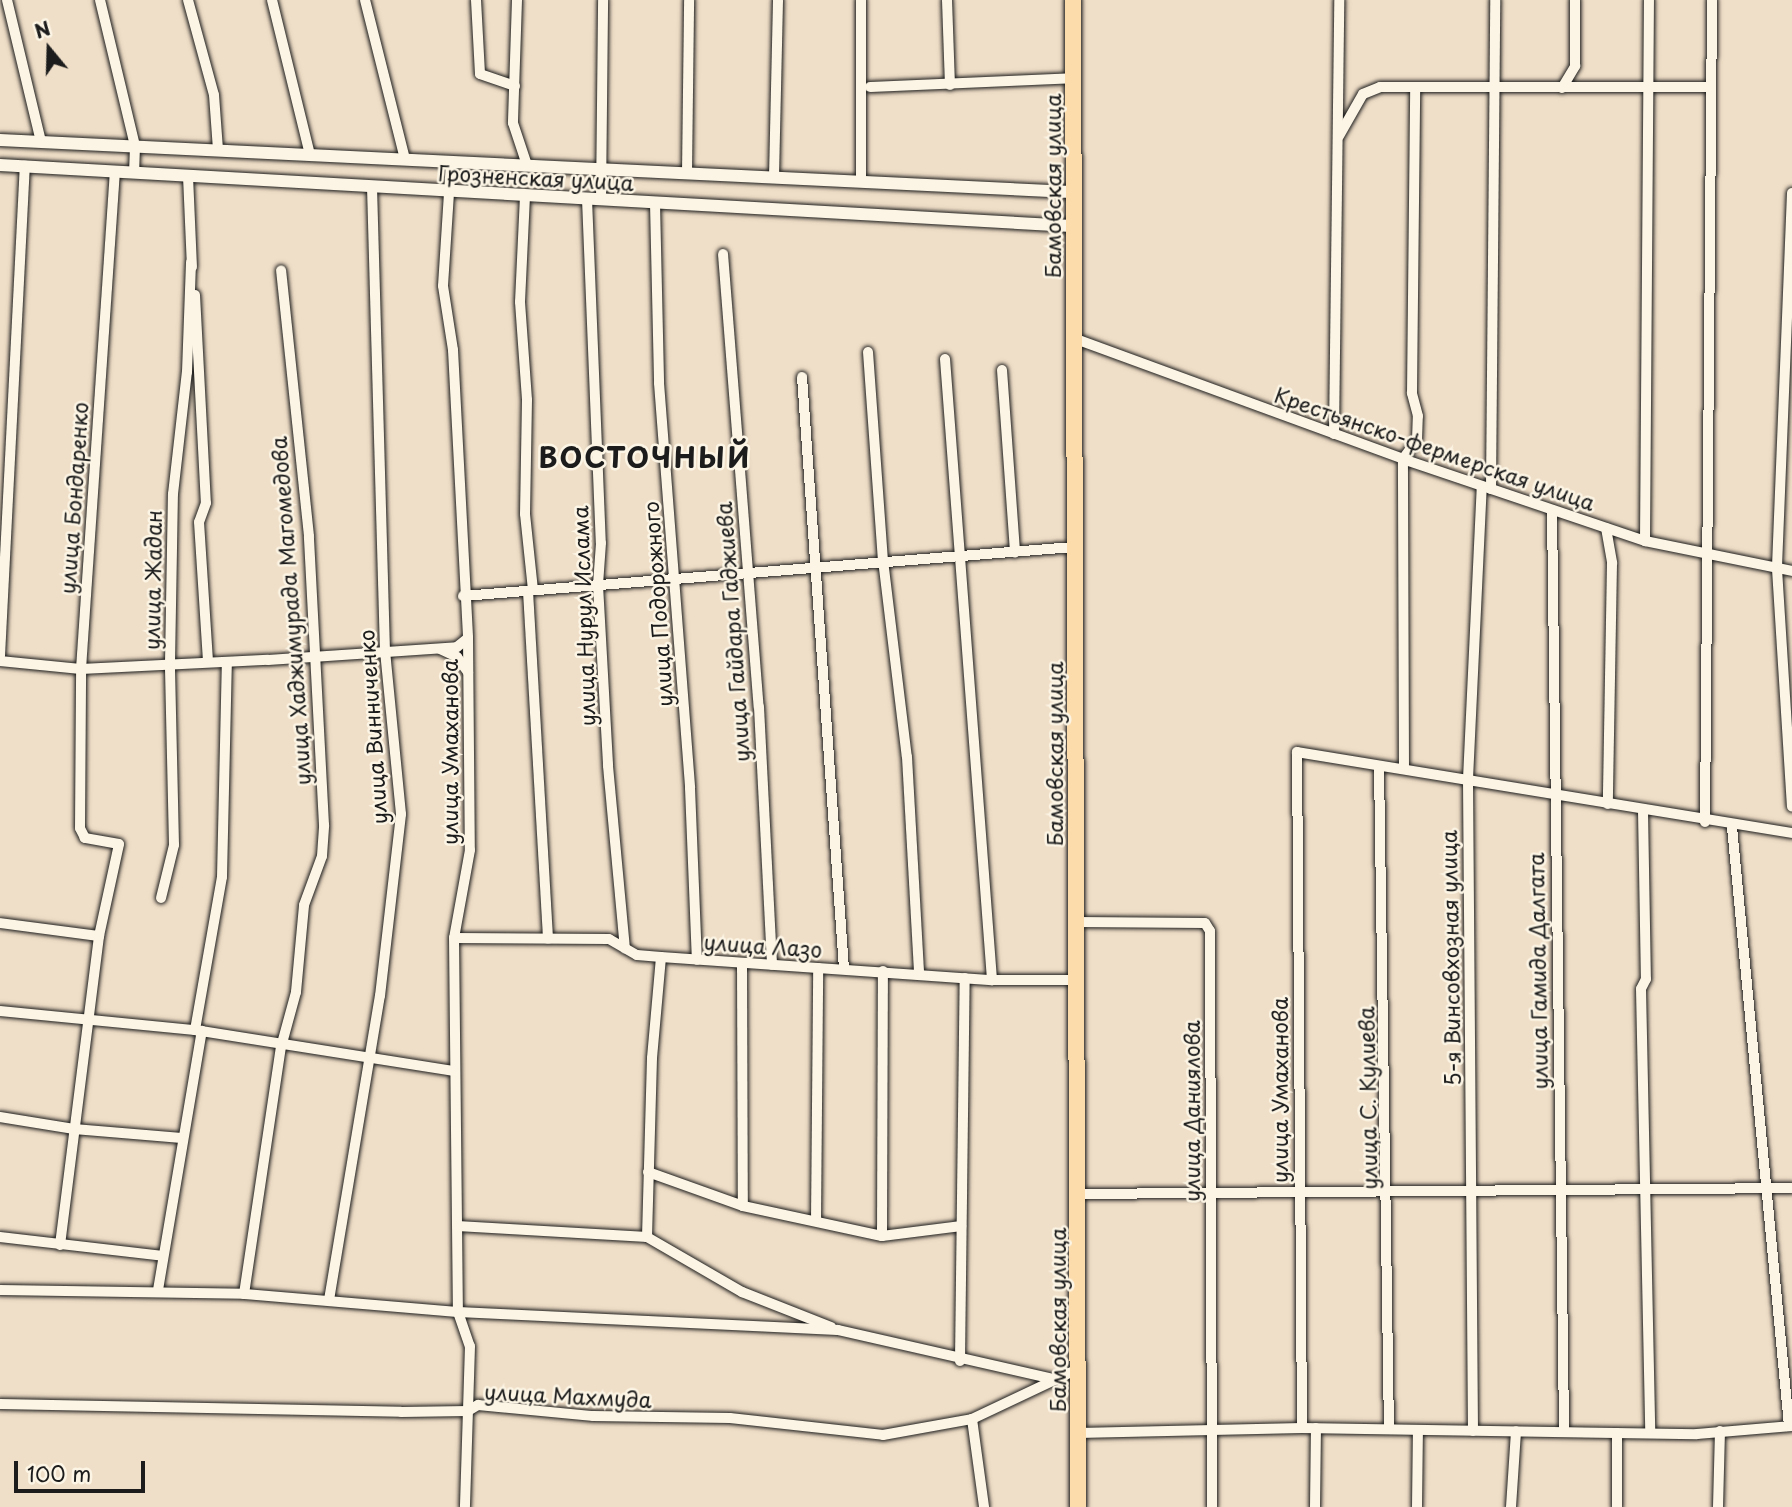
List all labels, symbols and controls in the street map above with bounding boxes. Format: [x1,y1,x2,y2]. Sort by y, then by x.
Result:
text: N [30,13,54,45]
north arrow [14,14,84,84]
street label: Бамовская улица [1039,93,1065,279]
street label: Грозненская улица [437,159,635,195]
street label: Крестьянско-фермерская улица [1271,381,1599,515]
street label: улица Бондаренко [54,401,92,595]
street label: улица Хаджимурада Магомедова [265,435,315,787]
district label: ВОСТОЧНЫЙ [540,440,750,474]
street label: улица Подорожного [637,500,677,708]
street label: улица Гайдара Гаджиева [710,501,754,763]
street label: улица Нурул Ислама [567,504,599,728]
street label: улица Жадан [138,509,166,651]
street label: улица Винниченко [353,628,391,826]
street label: улица Умаханова [436,659,462,845]
street label: Бамовская улица [1041,661,1067,847]
street label: 5-я Винсовхозная улица [1435,829,1465,1087]
street label: улица Гамида Далгата [1522,852,1552,1090]
street label: улица Лазо [702,928,824,962]
street label: улица Умаханова [1266,997,1292,1183]
street label: улица С. Кулиева [1353,1006,1381,1190]
street label: улица Даниялова [1178,1020,1204,1202]
street label: Бамовская улица [1044,1227,1070,1413]
street label: улица Махмуда [483,1378,653,1412]
scale bar [18,1448,149,1492]
text: 100 m [27,1457,91,1489]

